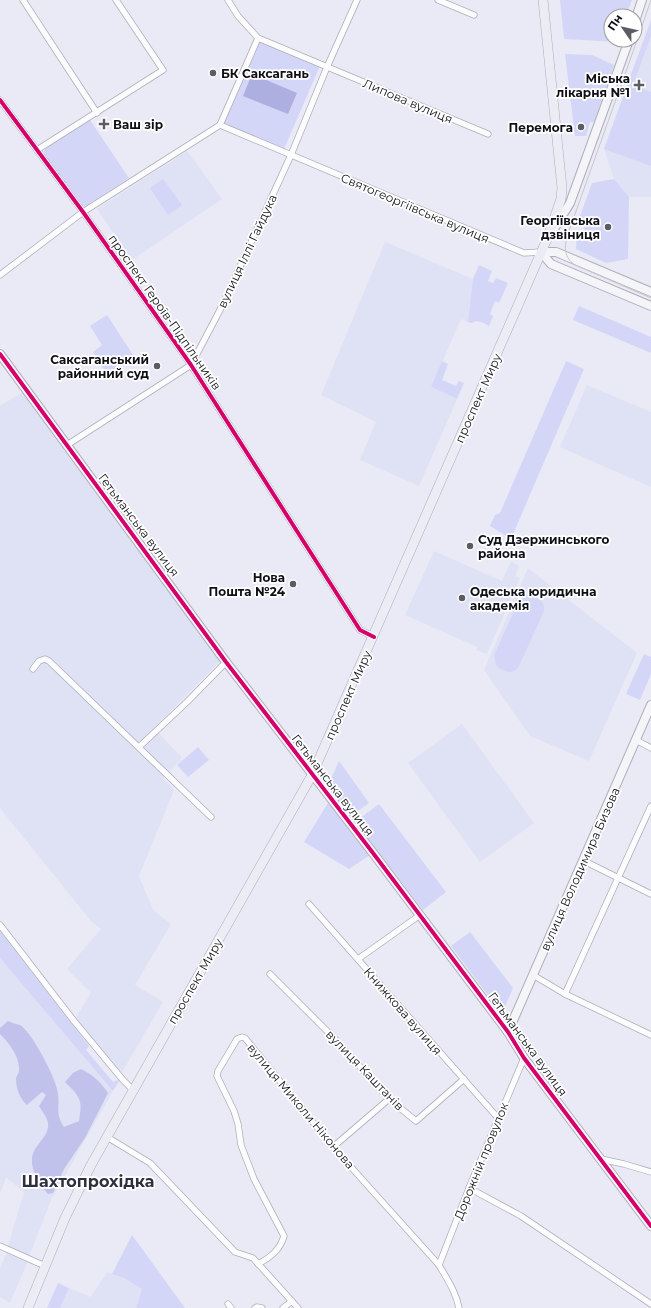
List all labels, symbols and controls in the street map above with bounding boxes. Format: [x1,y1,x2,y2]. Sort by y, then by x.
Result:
north arrow [603,8,643,48]
text: Пн [604,12,625,33]
place label: БК Саксагань [221,66,309,81]
marker: БК Саксагань [208,68,218,78]
place label: Міська лікарня №1 [556,71,630,100]
street label: Липова вулиця [361,75,455,127]
marker: Міська лікарня №1 [633,79,645,91]
place label: Ваш зір [113,117,163,132]
marker: Ваш зір [98,118,110,130]
place label: Перемога [508,120,573,135]
marker: Перемога [576,122,586,132]
street label: Святогеоргіївська вулиця [338,170,492,246]
street label: вулиця Іллі Гайдука [214,192,280,310]
place label: Георгіївська дзвіниця [520,213,600,242]
marker: Георгіївська дзвіниця [603,222,613,232]
street label: проспект Героїв-Підпільників [105,231,225,393]
street label: проспект Миру [452,351,505,445]
place label: Саксаганський районний суд [50,352,150,381]
marker: Саксаганський районний суд [152,361,162,371]
street label: Гетьманська вулиця [95,471,183,579]
place label: Суд Дзержинського района [478,532,609,561]
marker: Суд Дзержинського района [465,541,475,551]
place label: Нова Пошта №24 [209,570,286,599]
marker: Нова Пошта №24 [288,579,298,589]
place label: Одеська юридична академія [470,584,596,613]
marker: Одеська юридична академія [457,593,467,603]
street label: проспект Миру [322,648,375,742]
street label: Гетьманська вулиця [289,731,377,839]
street label: вулиця Володимира Бизова [537,785,623,953]
street label: проспект Миру [164,935,226,1027]
street label: Книжкова вулиця [361,964,445,1058]
street label: Гетьманська вулиця [485,989,571,1099]
street label: вулиця Каштанів [323,1027,407,1113]
street label: вулиця Миколи Ніконова [244,1040,358,1172]
street label: Дорожній провулок [451,1100,511,1222]
district label: Шахтопрохідка [22,1172,154,1191]

